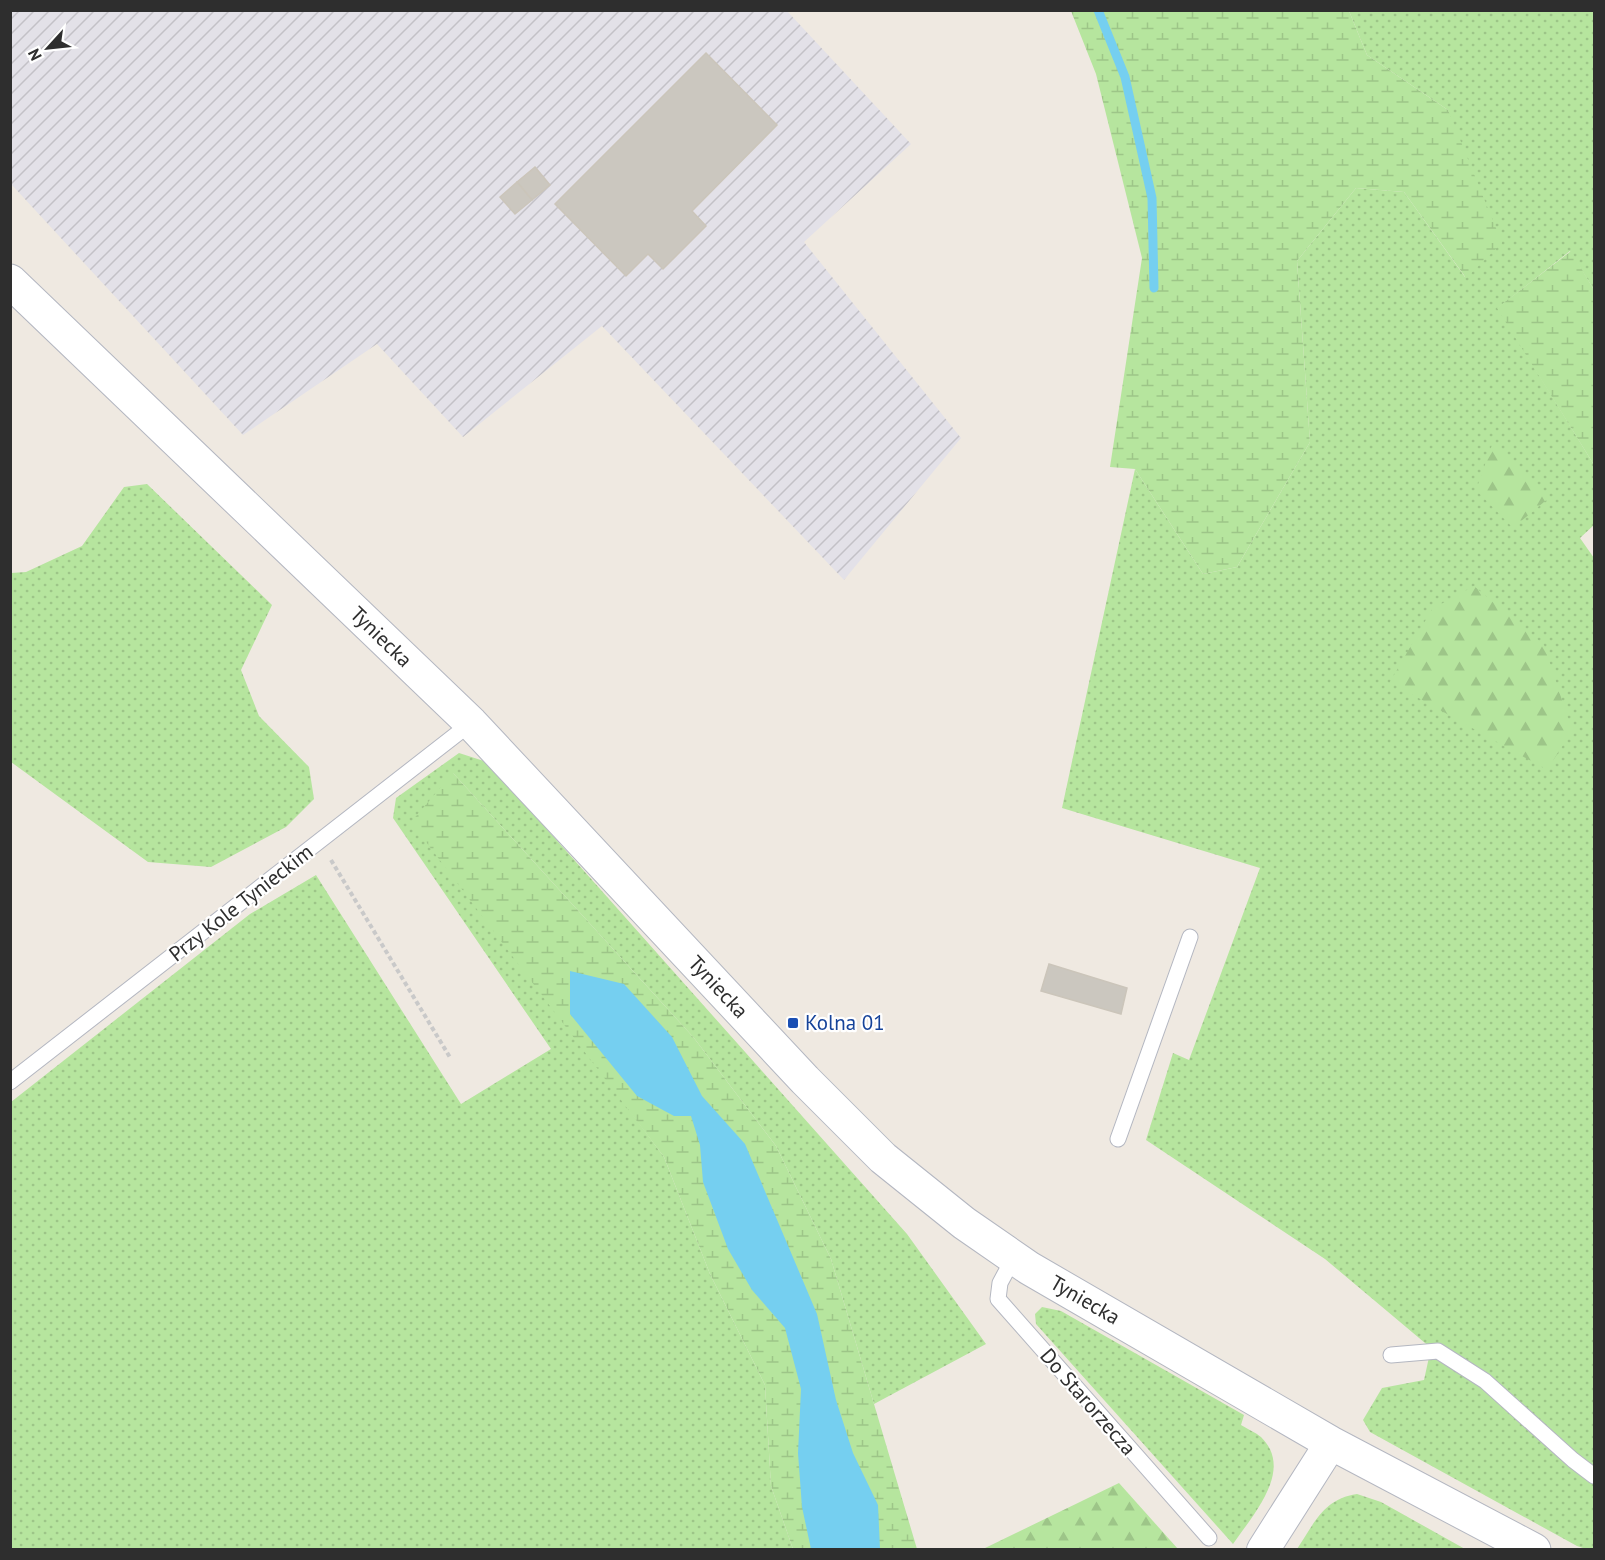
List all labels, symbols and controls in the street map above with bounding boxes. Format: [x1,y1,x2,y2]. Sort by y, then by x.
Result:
north arrow [18,18,78,78]
text: N [23,46,46,64]
street label: Tyniecka [345,600,418,673]
street label: Przy Kole Tynieckim [163,838,318,967]
street label: Tyniecka [682,950,754,1024]
place label: Kolna 01 [805,1009,885,1036]
marker: Kolna 01 [786,1016,800,1030]
street label: Tyniecka [1045,1269,1125,1330]
street label: Do Starorzecza [1034,1343,1142,1461]

